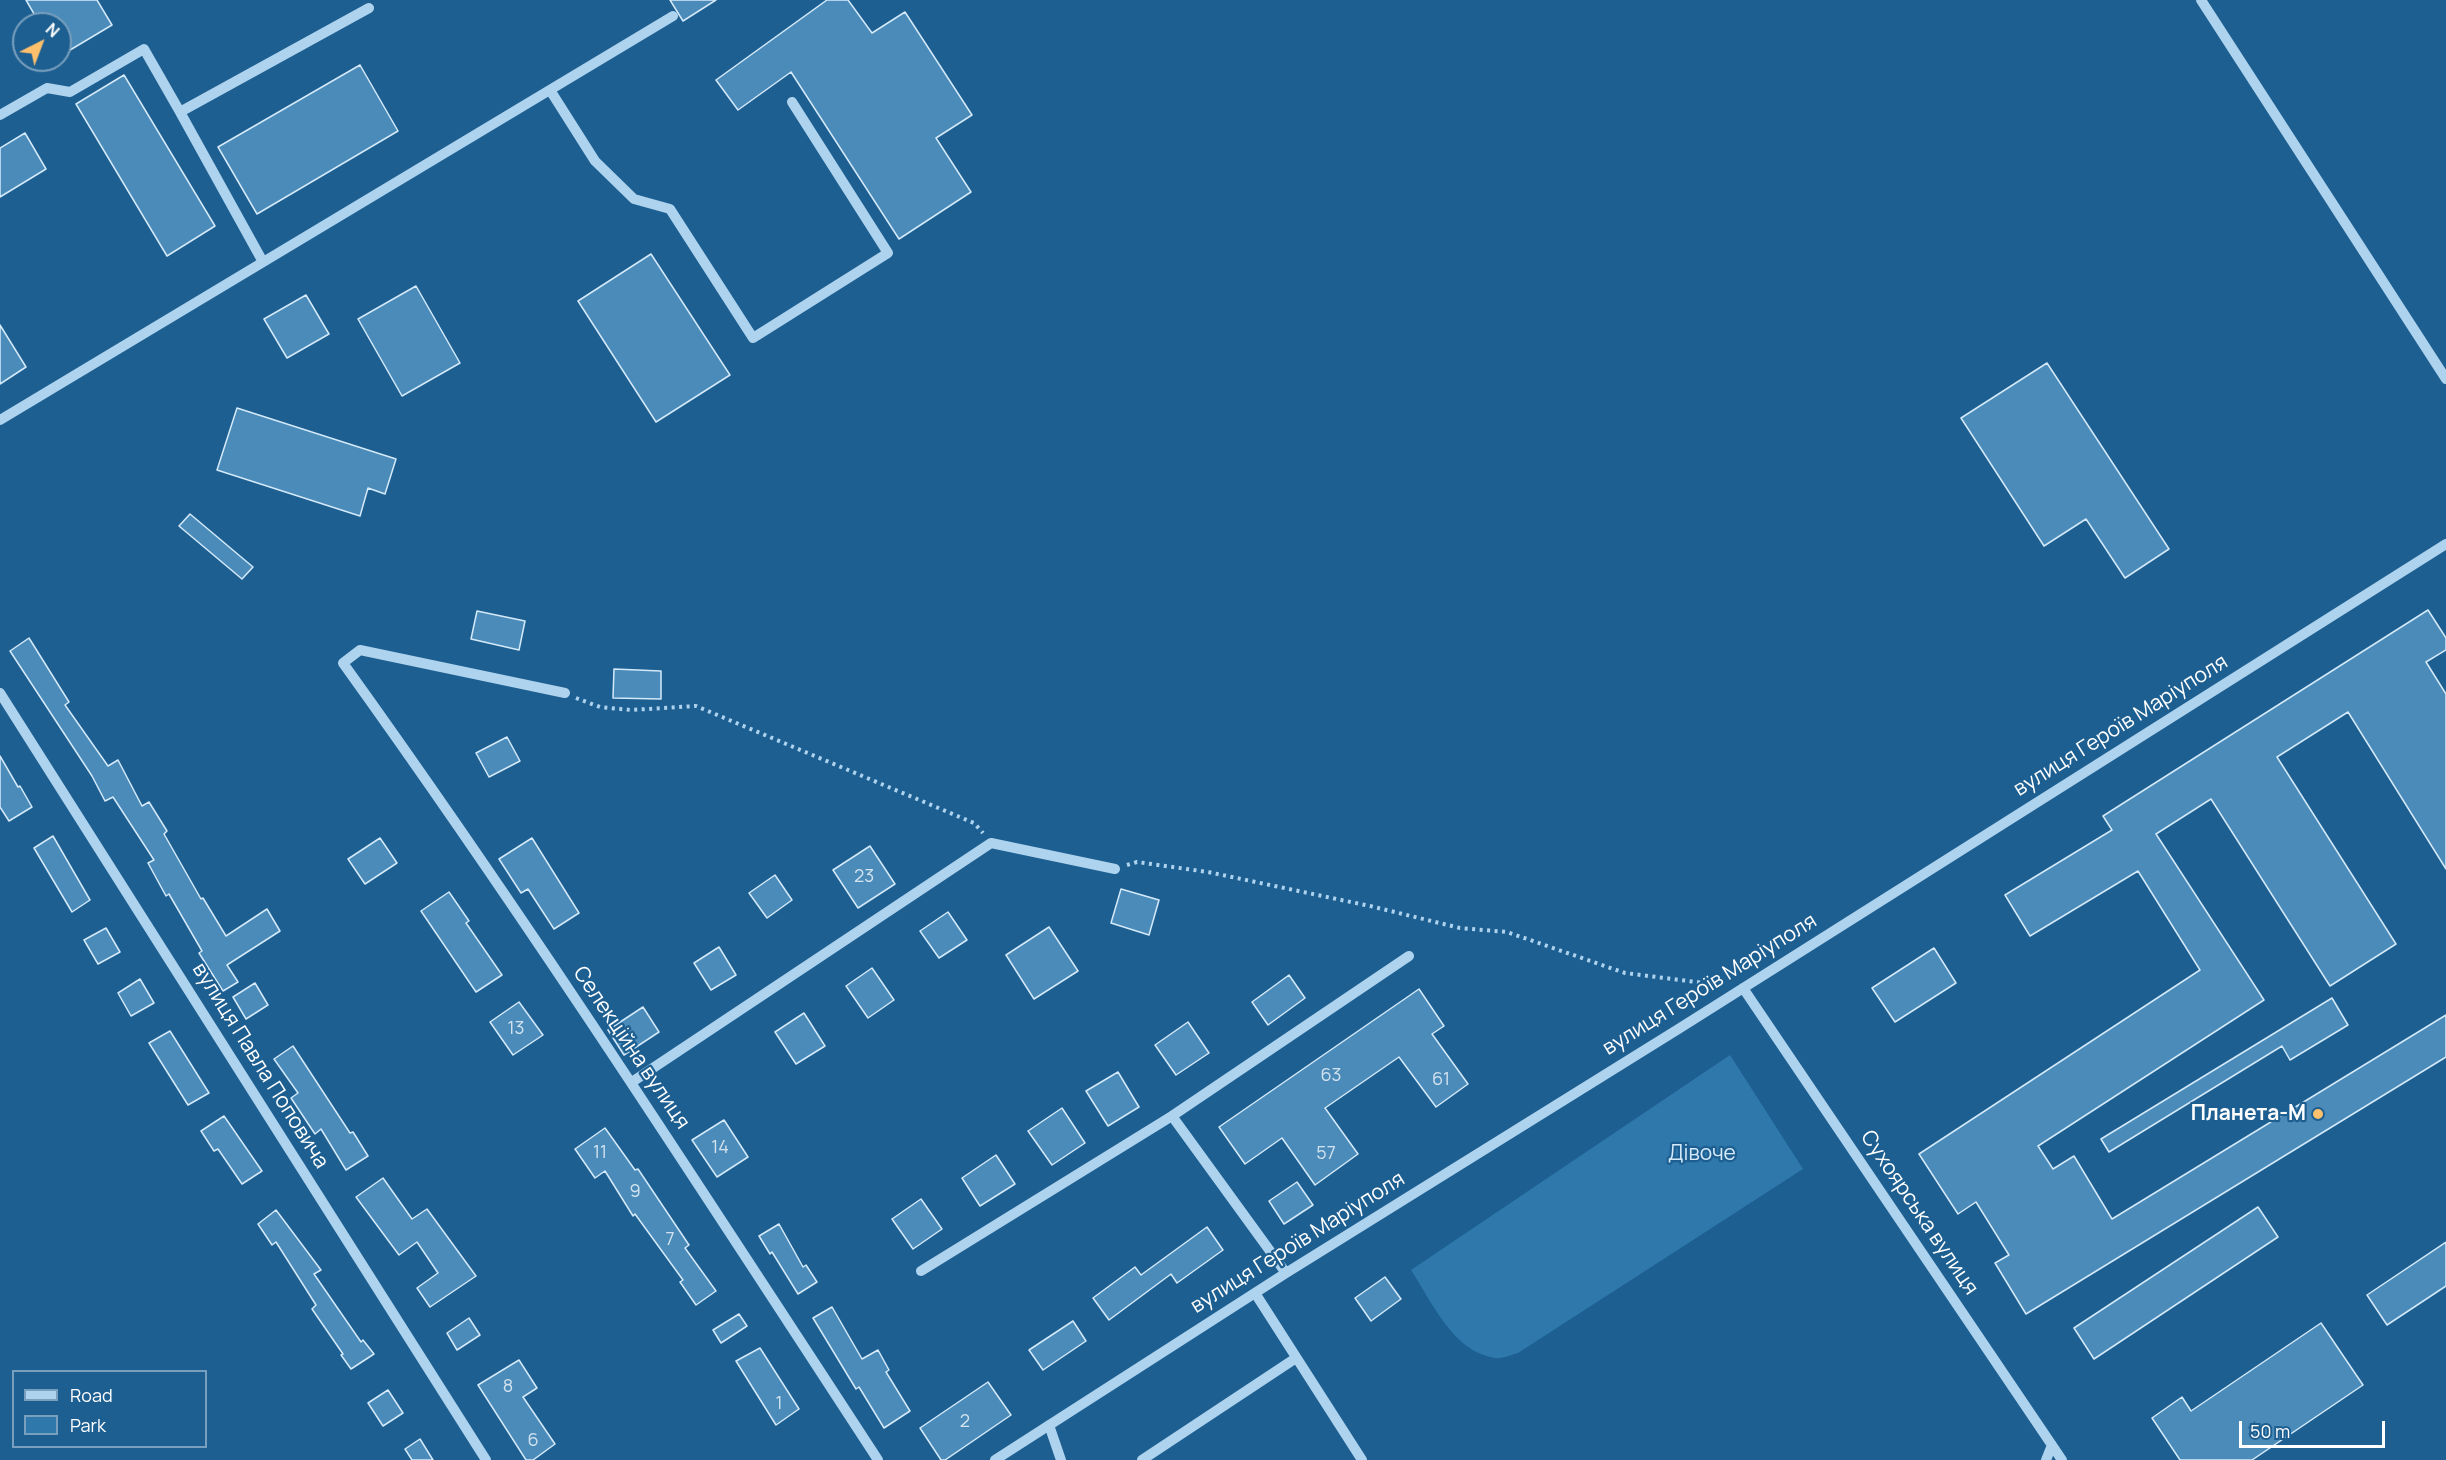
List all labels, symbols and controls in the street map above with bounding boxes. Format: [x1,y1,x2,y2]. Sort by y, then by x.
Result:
north arrow [12,12,72,72]
text: N [41,18,64,42]
street label: вулиця Героїв Маріуполя [2009,650,2233,802]
house number: 23 [854,866,874,888]
street label: вулиця Героїв Маріуполя [1598,909,1822,1061]
street label: вулиця Павла Поповича [186,959,334,1173]
street label: Селекційна вулиця [567,962,695,1134]
house number: 13 [508,1018,524,1040]
house number: 63 [1320,1065,1342,1087]
house number: 61 [1432,1069,1450,1091]
place label: Планета-М [2191,1101,2306,1127]
marker: Планета-М [2311,1107,2325,1121]
street label: Сухоярська вулиця [1855,1126,1983,1300]
house number: 14 [711,1137,729,1159]
park label: Дівоче [1668,1141,1736,1167]
house number: 11 [593,1142,607,1164]
house number: 57 [1316,1143,1336,1165]
street label: вулиця Героїв Маріуполя [1186,1167,1410,1319]
house number: 9 [629,1181,641,1203]
house number: 7 [665,1229,675,1251]
legend [12,1370,207,1448]
house number: 8 [503,1376,513,1398]
text: Road [70,1383,113,1407]
house number: 1 [775,1393,783,1415]
scale bar [2242,1409,2388,1447]
house number: 2 [960,1411,970,1433]
text: Park [70,1413,106,1437]
text: 50 m [2250,1419,2290,1443]
house number: 6 [527,1430,539,1452]

